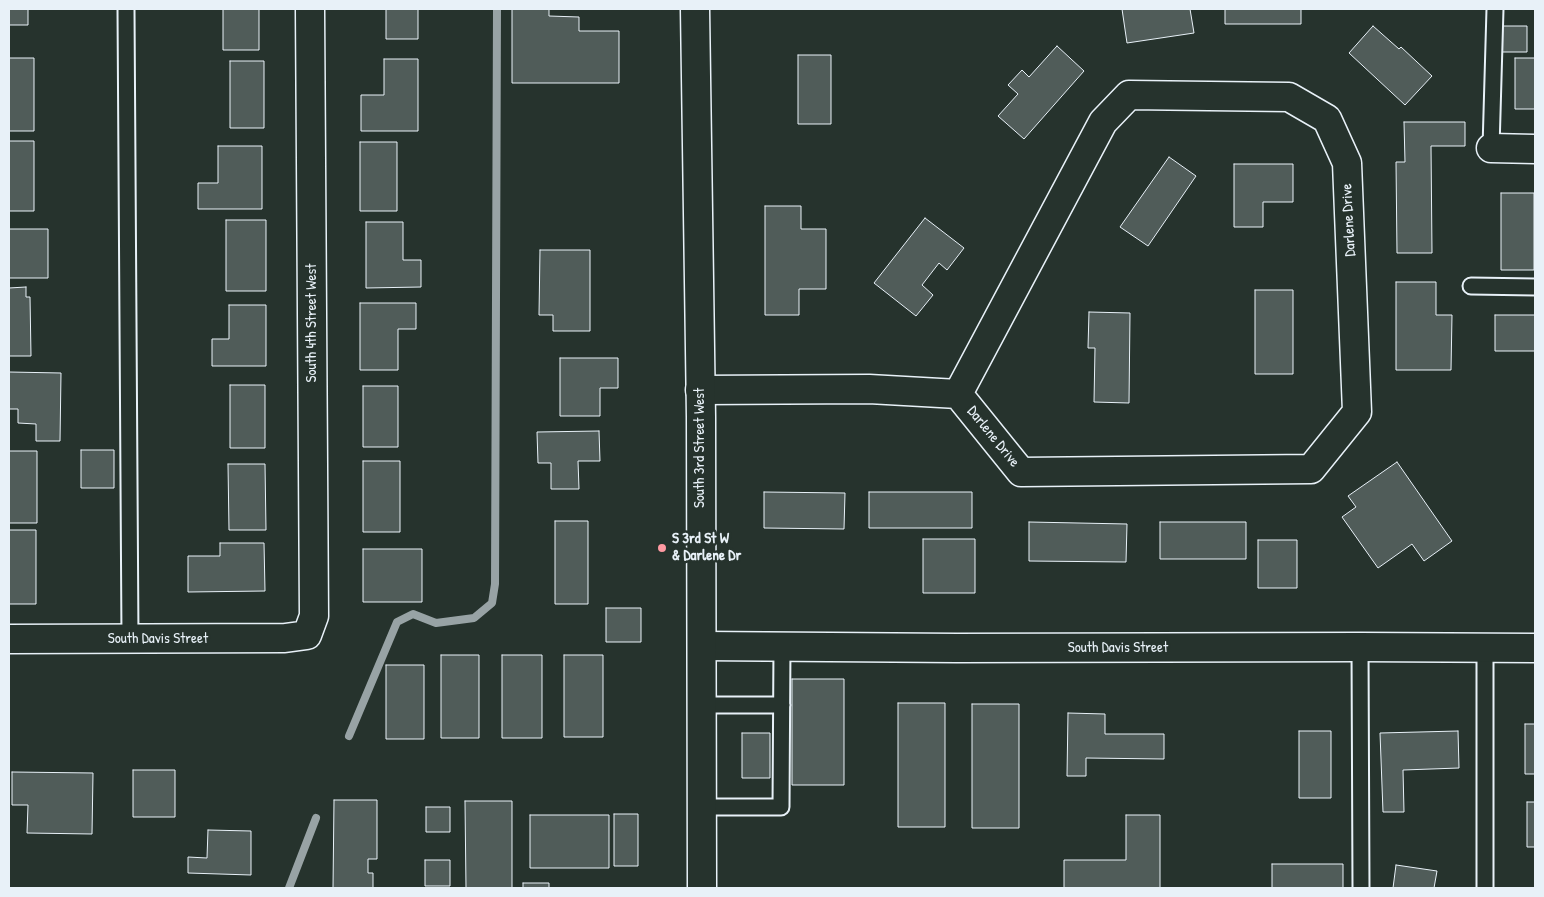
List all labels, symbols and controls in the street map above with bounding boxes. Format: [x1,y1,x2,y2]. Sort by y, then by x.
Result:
street label: Darlene Drive [1338,183,1360,257]
street label: South 4th Street West [303,264,321,382]
street label: South 3rd Street West [691,388,709,508]
street label: Darlene Drive [963,403,1023,471]
place label: S 3rd St W & Darlene Dr [672,530,741,565]
marker: S 3rd St W & Darlene Dr [656,542,668,554]
street label: South Davis Street [108,630,208,648]
street label: South Davis Street [1068,639,1168,657]

